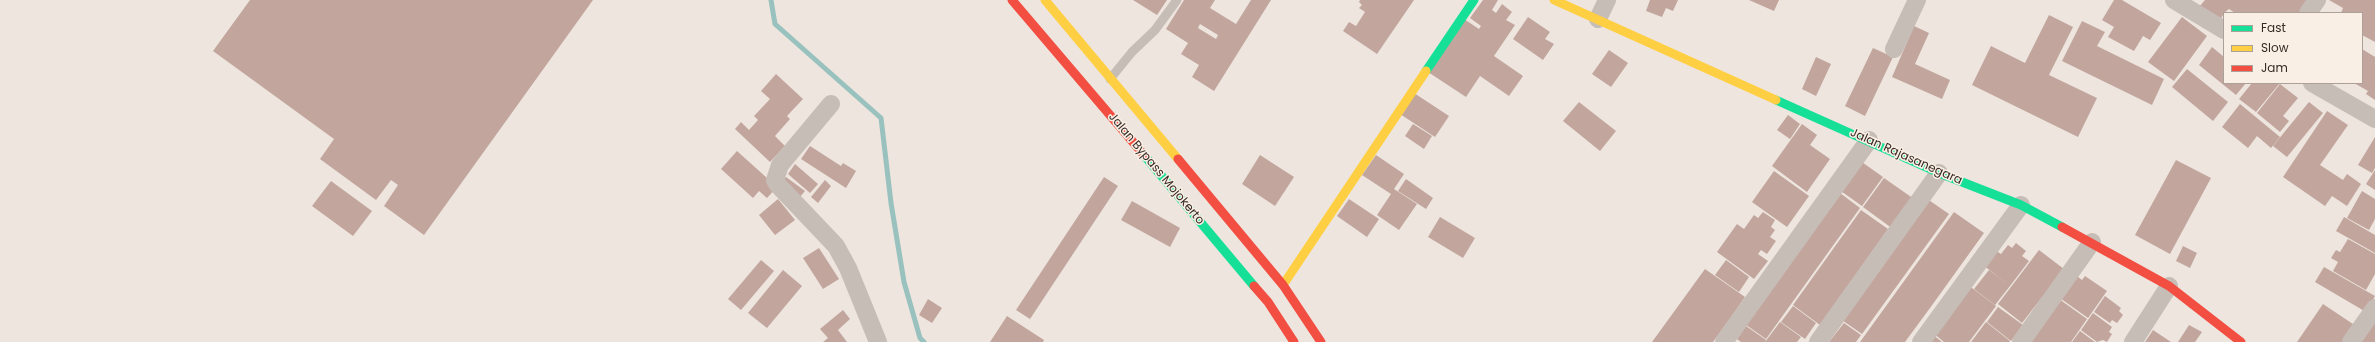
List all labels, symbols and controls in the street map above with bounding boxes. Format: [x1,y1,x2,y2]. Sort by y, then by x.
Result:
legend [2223,12,2363,84]
text: Fast [2261,19,2286,36]
text: Slow [2261,39,2289,56]
text: Jam [2261,59,2288,76]
street label: Jalan Bypass Mojokerto [1105,110,1207,228]
street label: Jalan Rajasanegara [1848,126,1964,188]

